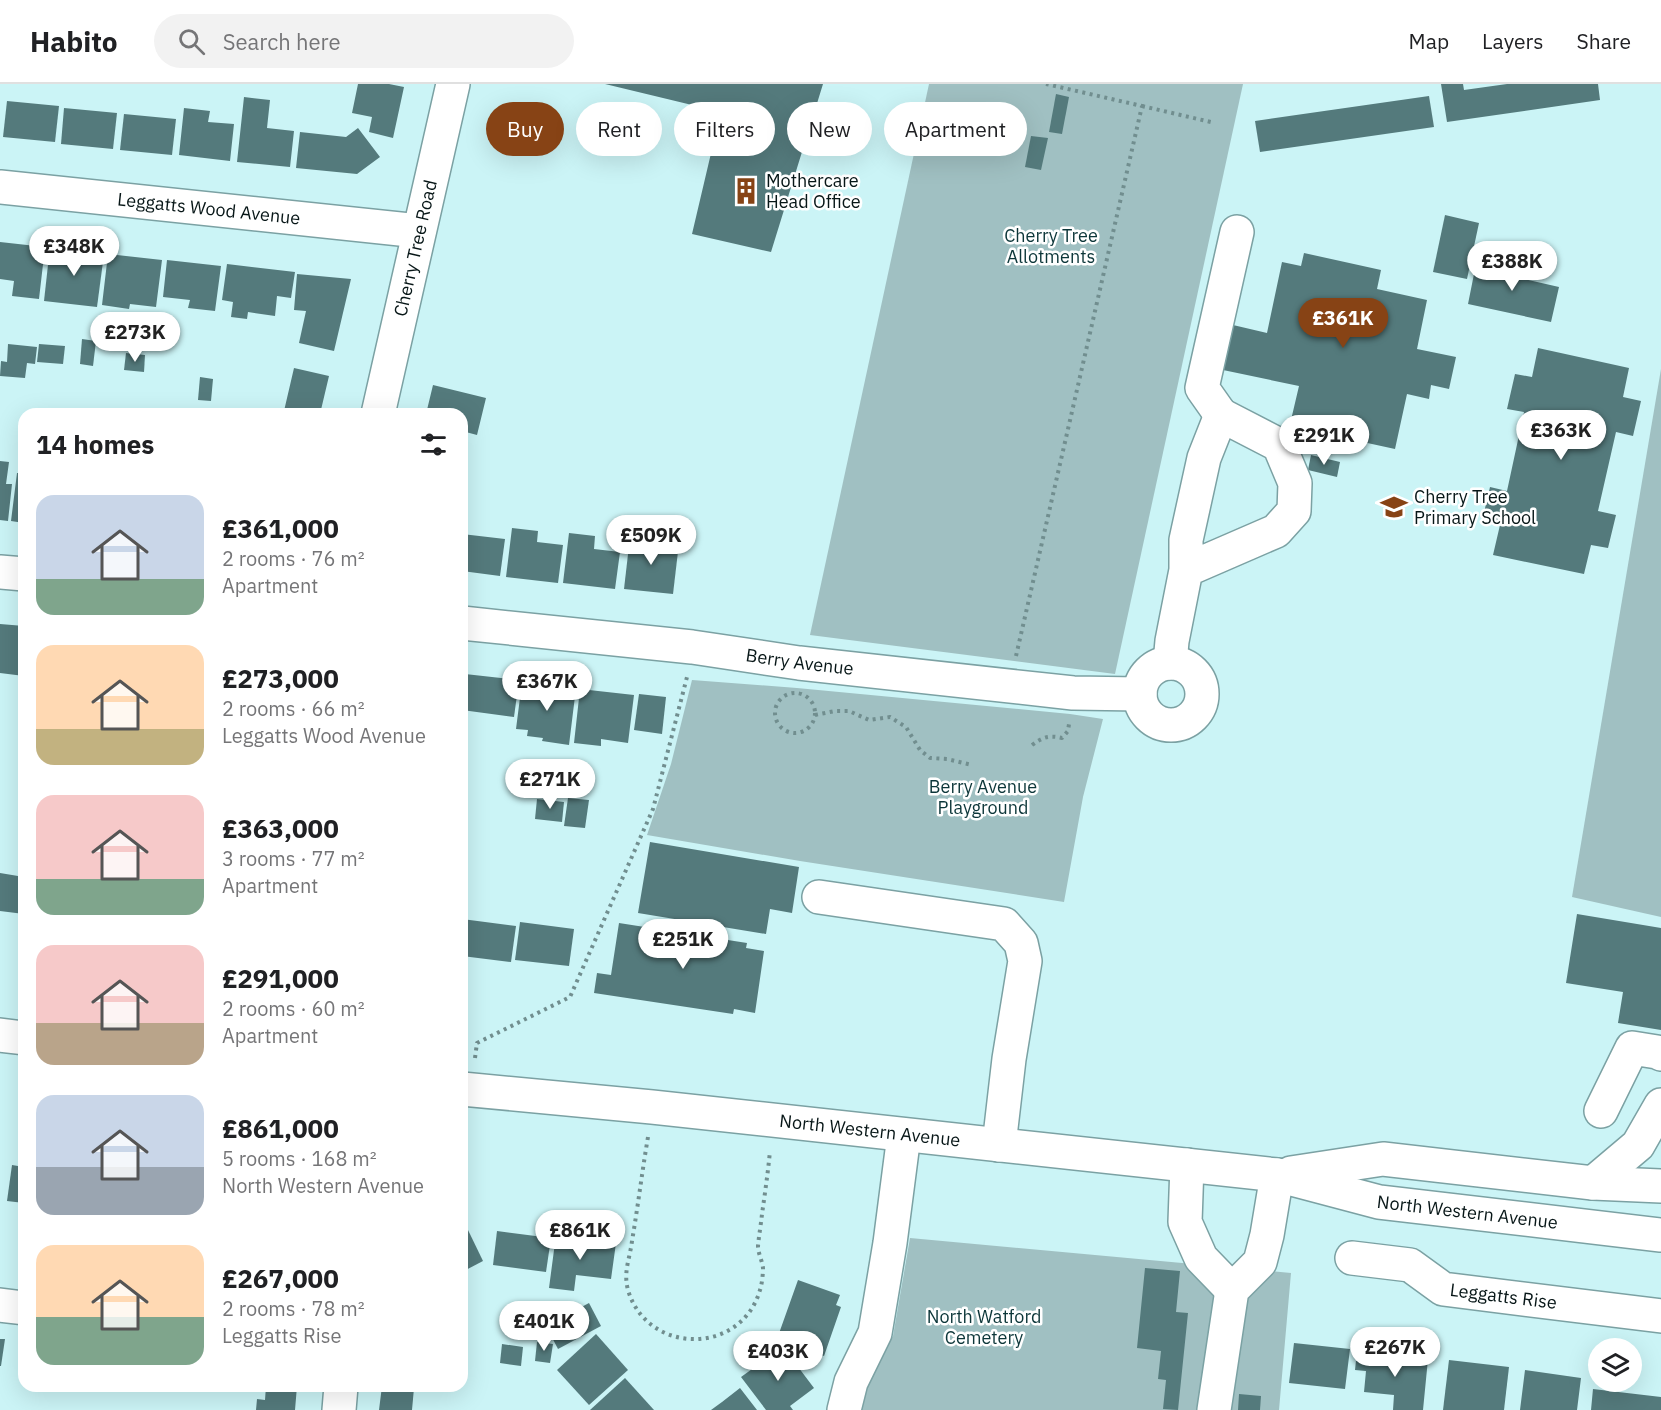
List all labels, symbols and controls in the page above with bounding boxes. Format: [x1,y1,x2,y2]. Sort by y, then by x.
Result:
search box [154,14,574,68]
text: Habito [30,23,118,60]
icon: search [175,25,208,58]
text: Search here [223,27,341,56]
text: Map [1409,27,1449,55]
text: Layers [1482,27,1544,55]
text: Share [1577,27,1631,55]
chip: Buy [486,102,564,156]
chip: Rent [576,102,662,156]
chip: Filters [674,102,775,156]
chip: New [787,102,872,156]
chip: Apartment [884,102,1027,156]
place label: Mothercare Head Office [766,169,861,213]
building icon: Mothercare Head Office [731,176,761,206]
street label: Cherry Tree Road [389,178,442,319]
street label: Leggatts Wood Avenue [116,187,302,229]
park label: Cherry Tree Allotments [1004,224,1098,268]
pin: £348K [32,226,116,277]
text: £348K [43,232,105,259]
pin: £388K [1470,241,1554,292]
text: £388K [1481,247,1543,274]
pin: £361K [1301,298,1385,349]
text: £361K [1312,304,1374,331]
pin: £273K [93,312,177,363]
text: £273K [104,318,166,345]
pin: £363K [1519,410,1603,461]
pin: £291K [1282,415,1366,466]
text: £363K [1530,416,1592,443]
text: £291K [1293,421,1355,448]
text: 14 homes [36,427,154,461]
icon: filters [417,428,450,461]
place label: Cherry Tree Primary School [1414,485,1536,529]
school or university icon: Cherry Tree Primary School [1379,492,1409,522]
text: £361,000 [222,511,339,545]
pin: £509K [609,515,693,566]
icon: home [84,519,156,591]
text: £509K [620,521,682,548]
text: 2 rooms · 76 m² [222,545,365,572]
text: Apartment [222,572,318,599]
street label: Berry Avenue [744,643,855,680]
text: £273,000 [222,661,339,695]
pin: £367K [505,661,589,712]
text: £367K [516,667,578,694]
icon: home [84,669,156,741]
text: 2 rooms · 66 m² [222,695,365,722]
text: Leggatts Wood Avenue [222,722,426,749]
pin: £271K [508,759,592,810]
text: £271K [519,765,581,792]
park label: Berry Avenue Playground [929,775,1037,819]
text: £363,000 [222,811,339,845]
icon: home [84,819,156,891]
text: 3 rooms · 77 m² [222,845,365,872]
text: Apartment [222,872,318,899]
pin: £251K [641,919,725,970]
text: £251K [652,925,714,952]
text: £291,000 [222,961,339,995]
icon: home [84,969,156,1041]
text: 2 rooms · 60 m² [222,995,365,1022]
text: Apartment [222,1022,318,1049]
street label: North Western Avenue [778,1109,962,1151]
text: £861,000 [222,1111,339,1145]
icon: home [84,1119,156,1191]
text: 5 rooms · 168 m² [222,1145,377,1172]
text: North Western Avenue [222,1172,424,1199]
street label: North Western Avenue [1376,1190,1559,1234]
pin: £861K [538,1210,622,1261]
text: £861K [549,1216,611,1243]
text: £267,000 [222,1261,339,1295]
icon: home [84,1269,156,1341]
street label: Leggatts Rise [1449,1278,1558,1314]
text: 2 rooms · 78 m² [222,1295,365,1322]
pin: £401K [502,1301,586,1352]
park label: North Watford Cemetery [927,1305,1041,1349]
text: £401K [513,1307,575,1334]
text: Leggatts Rise [222,1322,341,1349]
pin: £267K [1353,1327,1437,1378]
pin: £403K [736,1331,820,1382]
text: £267K [1364,1333,1426,1360]
text: £403K [747,1337,809,1364]
map controls [1588,1338,1642,1392]
button: layers [1588,1338,1642,1392]

